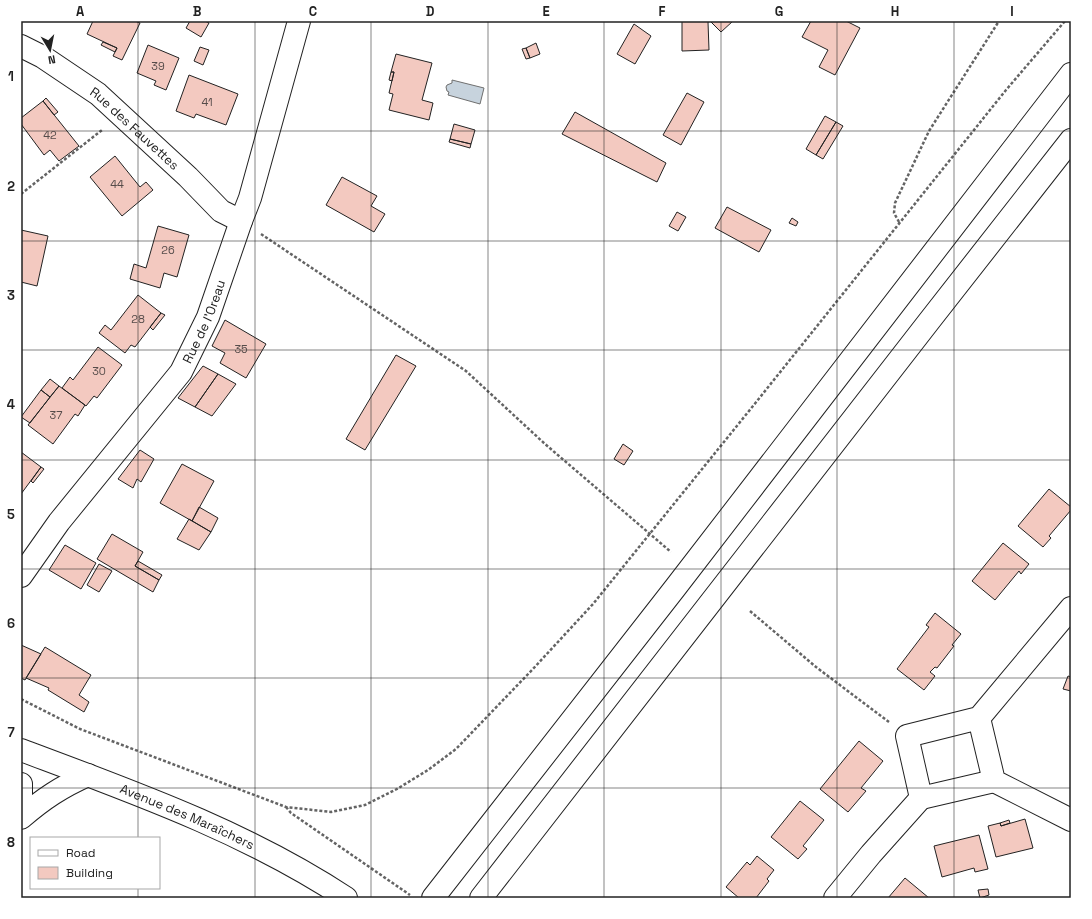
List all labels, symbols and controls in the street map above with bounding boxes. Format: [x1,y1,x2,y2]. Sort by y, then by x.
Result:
text: A [76,3,85,20]
text: B [193,3,202,20]
text: C [309,3,317,20]
text: D [426,3,435,20]
text: E [542,3,550,20]
text: F [659,3,666,20]
text: G [775,3,783,20]
text: H [891,3,899,20]
text: I [1010,3,1014,20]
north arrow [30,30,70,70]
text: N [47,52,57,67]
house number: 39 [151,59,165,73]
text: 1 [8,68,14,85]
street label: Rue des Fauvettes [87,83,183,174]
house number: 41 [201,95,213,109]
house number: 42 [43,128,57,142]
house number: 44 [110,177,124,191]
text: 2 [7,178,15,195]
house number: 26 [161,243,175,257]
street label: Rue de l'Oreau [179,277,229,366]
text: 3 [7,287,15,304]
house number: 28 [131,312,145,326]
house number: 35 [234,342,248,356]
house number: 30 [92,364,106,378]
text: 4 [7,396,15,413]
house number: 37 [50,408,62,422]
text: 5 [7,506,15,523]
text: 6 [7,615,15,632]
text: 7 [7,724,15,741]
street label: Avenue des Maraîchers [117,780,257,853]
text: 8 [7,834,15,851]
legend [30,837,160,889]
text: Road [66,845,95,861]
text: Building [66,865,113,881]

